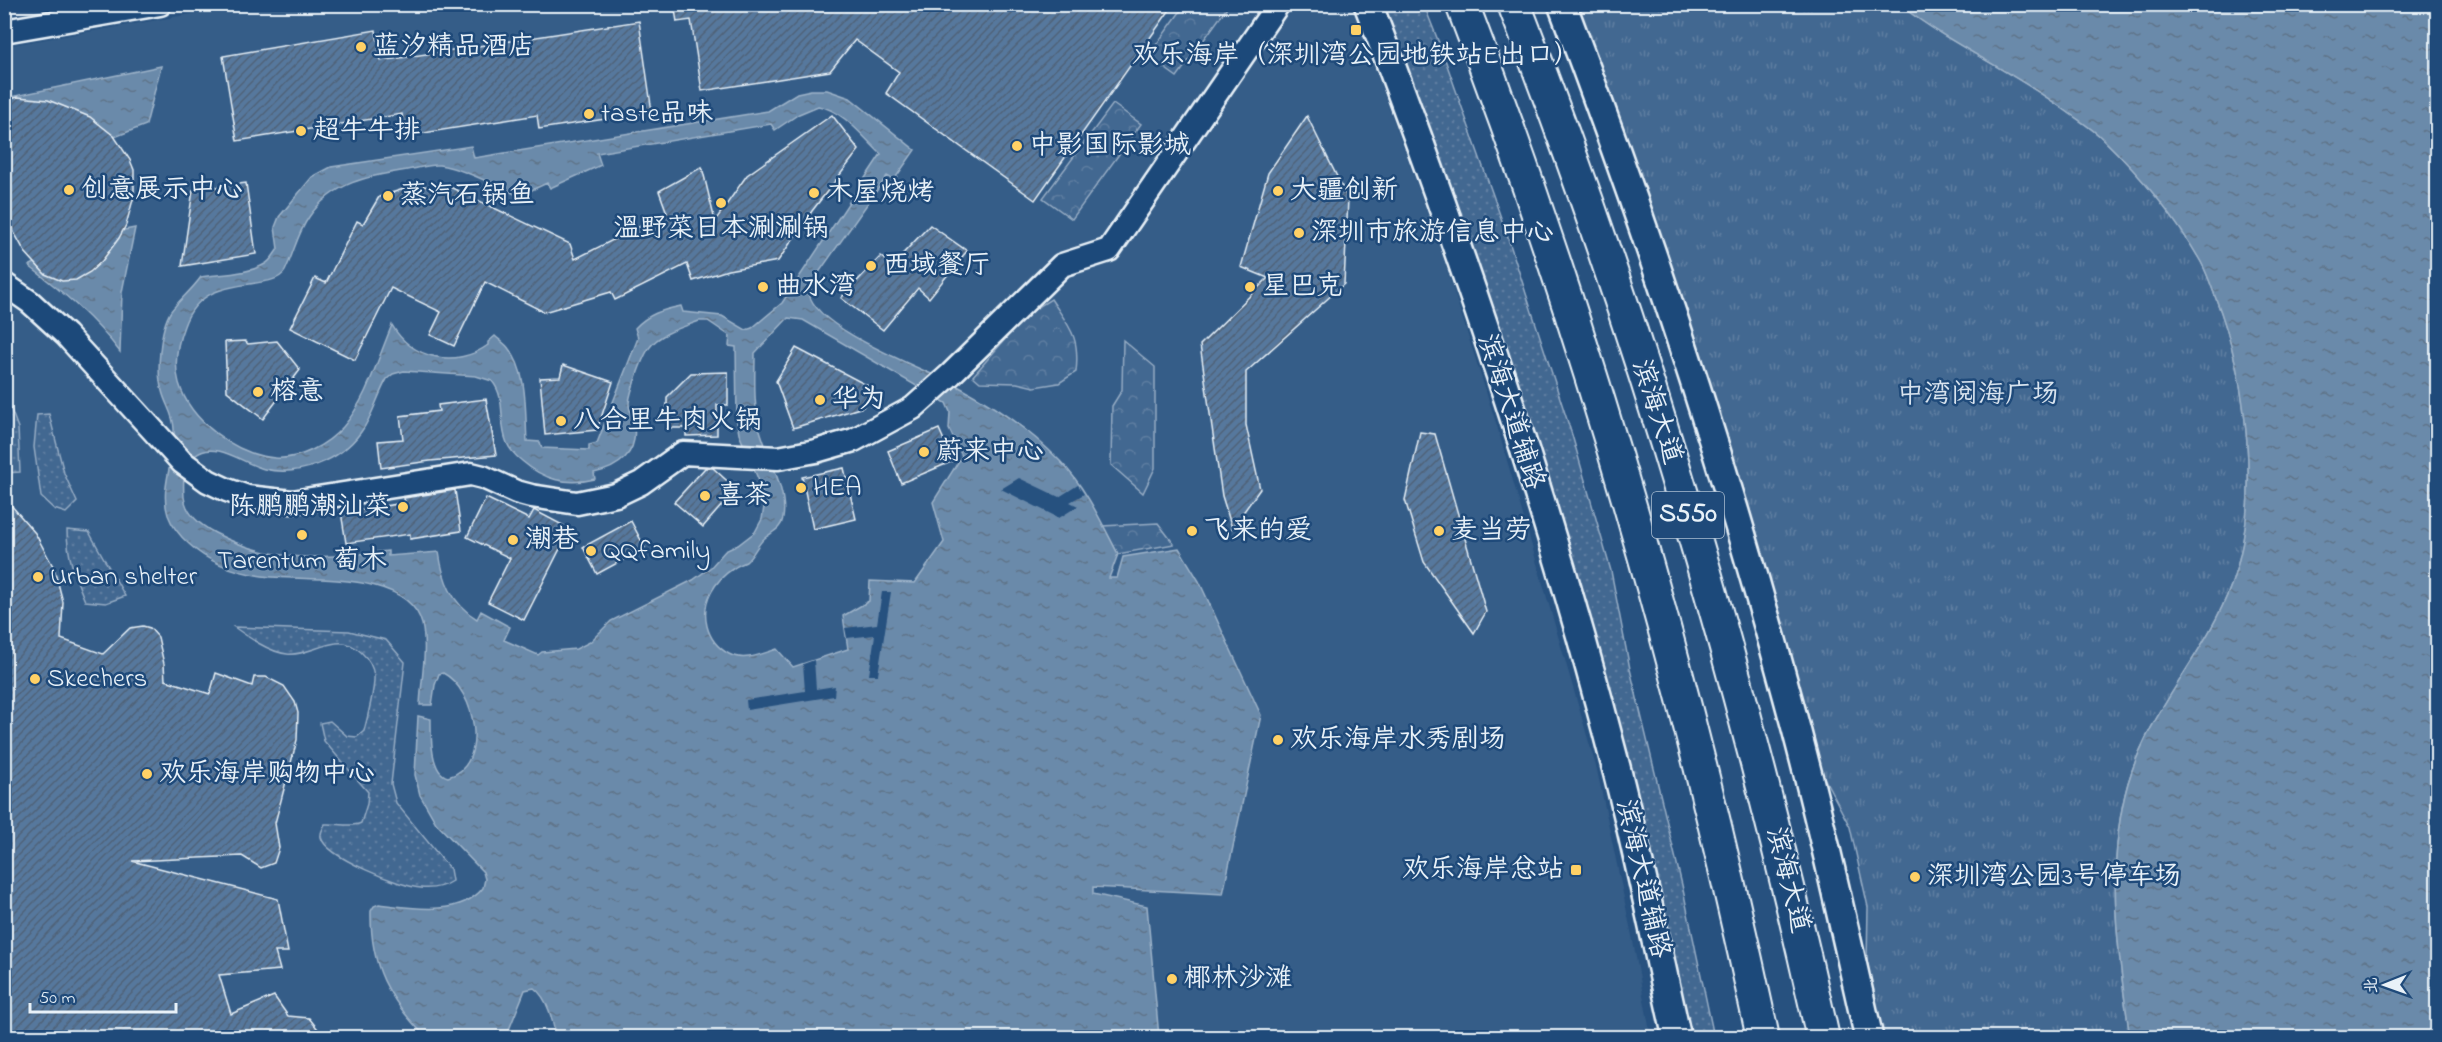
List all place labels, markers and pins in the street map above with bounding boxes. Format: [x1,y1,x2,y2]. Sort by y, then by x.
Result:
marker: 欢乐海岸（深圳湾公园地铁站E出口） [1349,23,1363,37]
place label: 蓝汐精品酒店 [373,28,535,67]
place label: 欢乐海岸（深圳湾公园地铁站E出口） [1132,37,1580,76]
marker: 蓝汐精品酒店 [354,40,368,54]
place label: taste品味 [601,95,714,134]
marker: taste品味 [582,107,596,121]
place label: 超牛牛排 [313,112,421,151]
marker: 超牛牛排 [294,124,308,138]
place label: 中影国际影城 [1029,127,1191,166]
marker: 中影国际影城 [1010,139,1024,153]
place label: 创意展示中心 [81,171,243,210]
place label: 大疆创新 [1290,172,1398,211]
place label: 木屋烧烤 [826,174,934,213]
place label: 蒸汽石锅鱼 [400,177,535,216]
marker: 创意展示中心 [62,183,76,197]
marker: 大疆创新 [1271,184,1285,198]
marker: 木屋烧烤 [807,186,821,200]
marker: 蒸汽石锅鱼 [381,189,395,203]
marker: 温野菜日本涮涮锅 [714,196,728,210]
place label: 温野菜日本涮涮锅 [613,210,829,249]
place label: 深圳市旅游信息中心 [1311,214,1554,253]
marker: 深圳市旅游信息中心 [1292,226,1306,240]
place label: 西域餐厅 [883,247,991,286]
marker: 西域餐厅 [864,259,878,273]
place label: 曲水湾 [775,268,856,307]
place label: 星巴克 [1262,268,1343,307]
marker: 曲水湾 [756,280,770,294]
marker: 星巴克 [1243,280,1257,294]
place label: 榕意 [270,373,324,412]
place label: 华为 [832,381,886,420]
marker: 榕意 [251,385,265,399]
marker: 华为 [813,393,827,407]
place label: 八合里牛肉火锅 [573,402,762,441]
marker: 八合里牛肉火锅 [554,414,568,428]
place label: 蔚来中心 [936,433,1044,472]
marker: 蔚来中心 [917,445,931,459]
place label: HEA [813,469,862,508]
place label: 喜茶 [717,477,771,516]
marker: HEA [794,481,808,495]
place label: 陈鹏鹏潮汕菜 [229,488,391,527]
marker: 喜茶 [698,489,712,503]
marker: 陈鹏鹏潮汕菜 [396,500,410,514]
place label: 飞来的爱 [1204,512,1312,551]
place label: 麦当劳 [1451,512,1532,551]
place label: 潮巷 [525,521,579,560]
marker: 飞来的爱 [1185,524,1199,538]
marker: 麦当劳 [1432,524,1446,538]
marker: Tarentum 萄木 [295,528,309,542]
place label: QQfamily [603,532,710,571]
marker: 潮巷 [506,533,520,547]
place label: Tarentum 萄木 [217,542,387,581]
marker: QQfamily [584,544,598,558]
place label: Urban shelter [50,558,198,597]
marker: Urban shelter [31,570,45,584]
place label: Skechers [47,660,147,699]
marker: Skechers [28,672,42,686]
place label: 欢乐海岸水秀剧场 [1290,721,1506,760]
marker: 欢乐海岸水秀剧场 [1271,733,1285,747]
place label: 欢乐海岸购物中心 [159,755,375,794]
marker: 欢乐海岸购物中心 [140,767,154,781]
place label: 欢乐海岸总站 [1402,851,1564,890]
place label: 深圳湾公园3号停车场 [1927,858,2181,897]
marker: 欢乐海岸总站 [1569,863,1583,877]
marker: 深圳湾公园3号停车场 [1908,870,1922,884]
place label: 椰林沙滩 [1184,960,1292,999]
marker: 椰林沙滩 [1165,972,1179,986]

